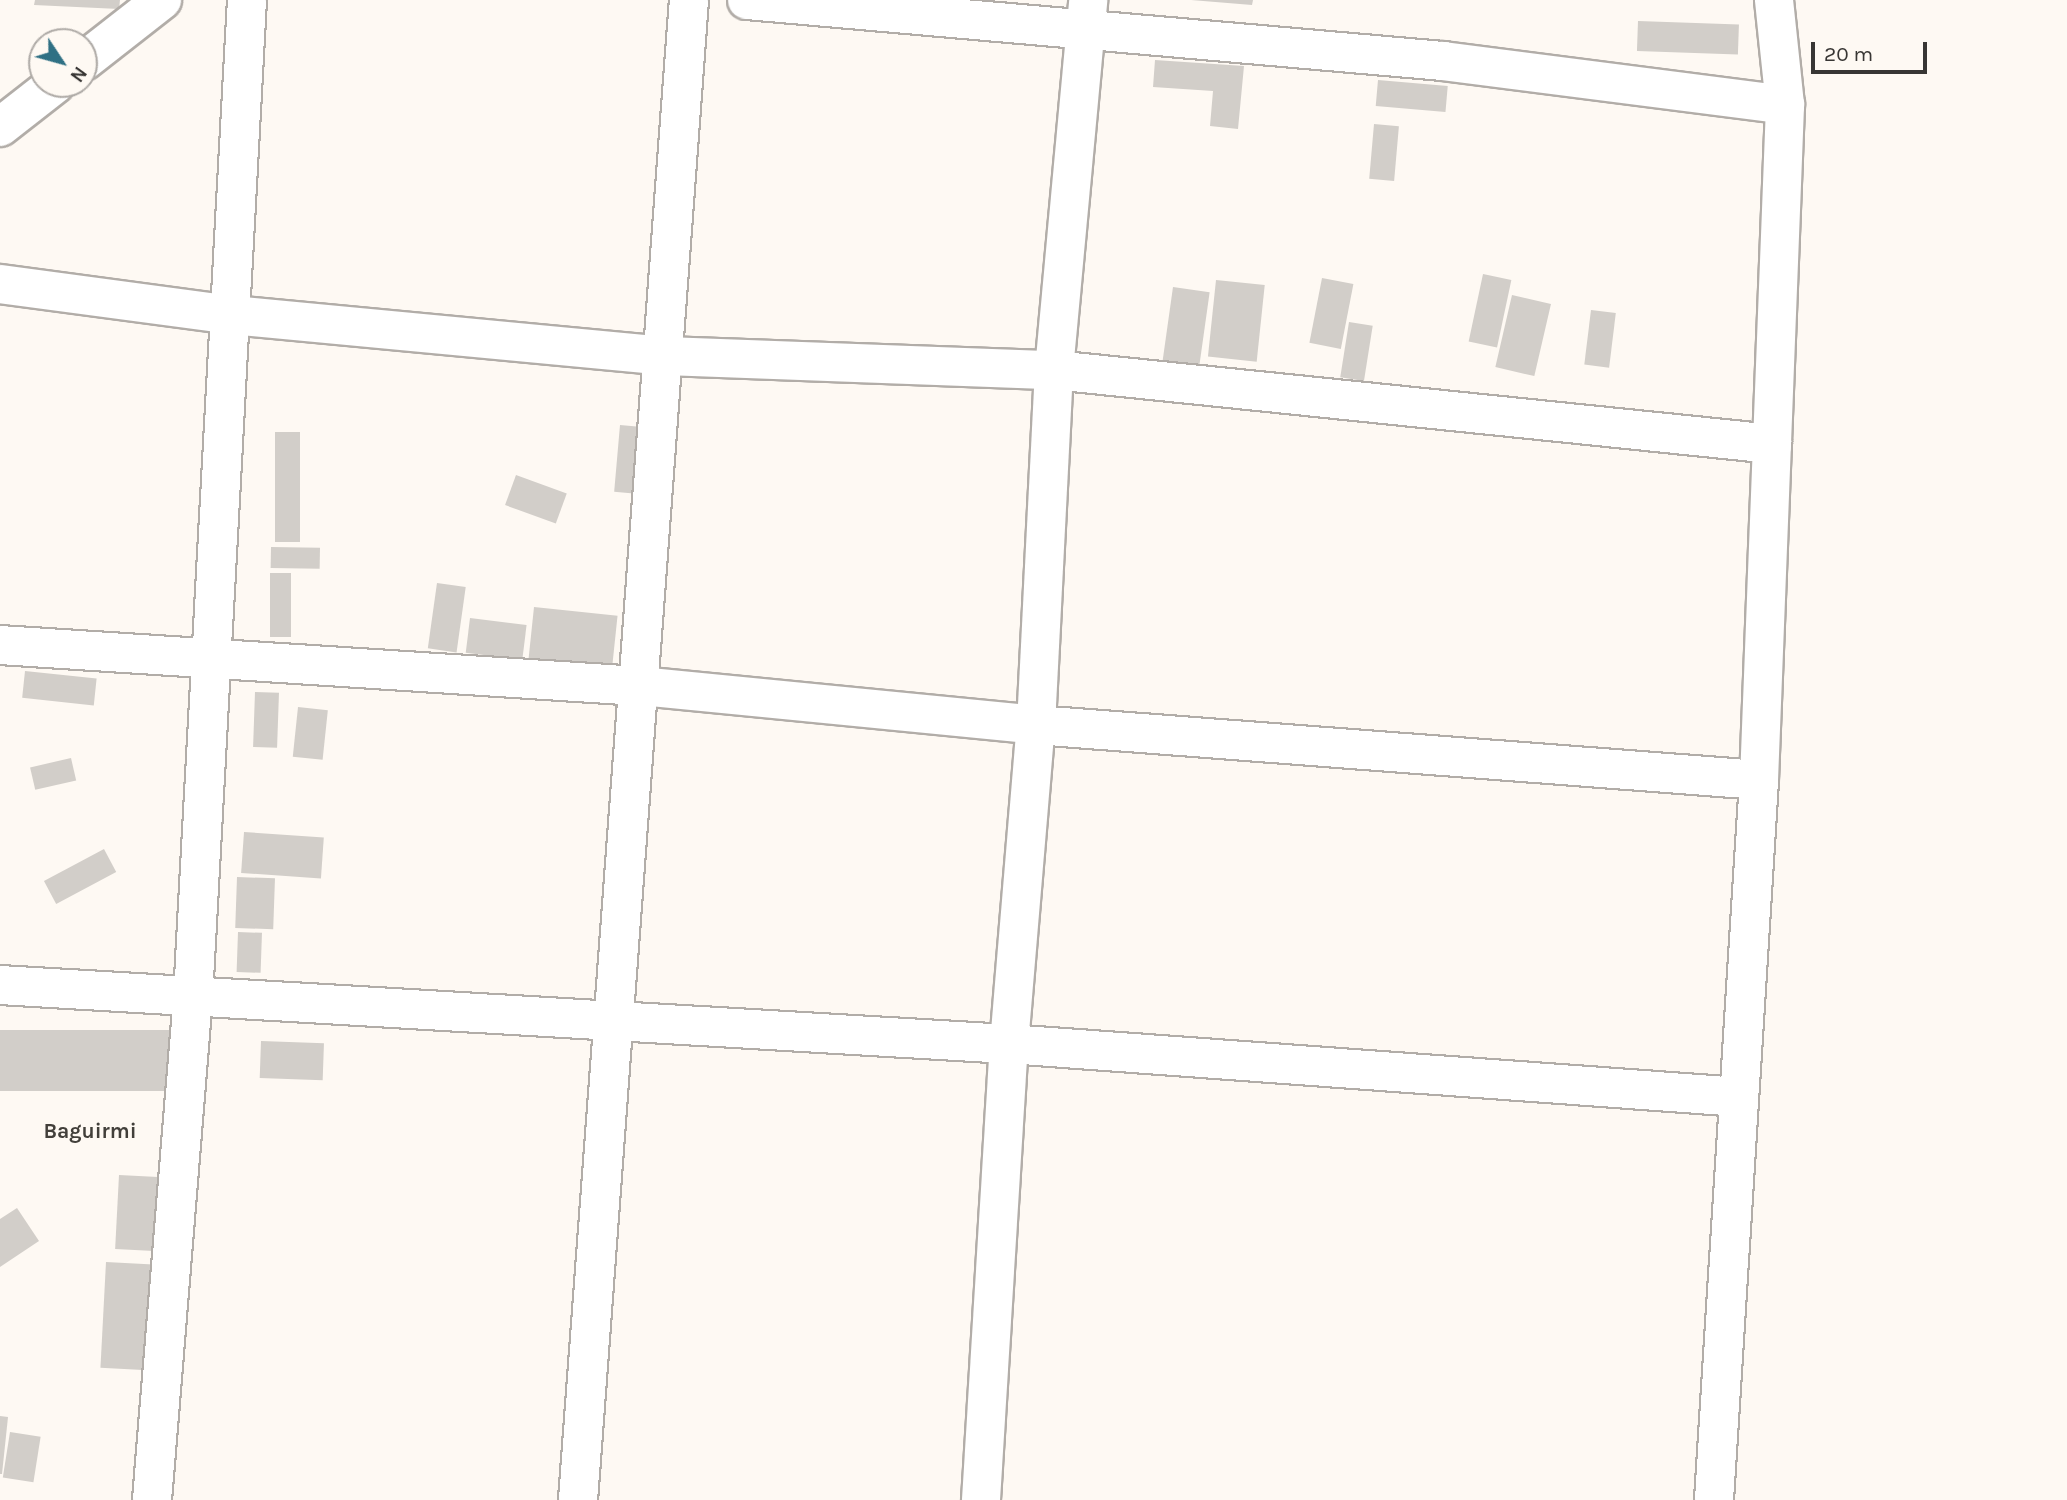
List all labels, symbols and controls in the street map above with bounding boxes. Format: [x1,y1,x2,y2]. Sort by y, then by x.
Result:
north arrow [28,28,98,98]
scale bar [1815,28,1930,72]
text: 20 m [1824,42,1873,66]
text: N [65,62,91,86]
district label: Baguirmi [43,1118,137,1144]

